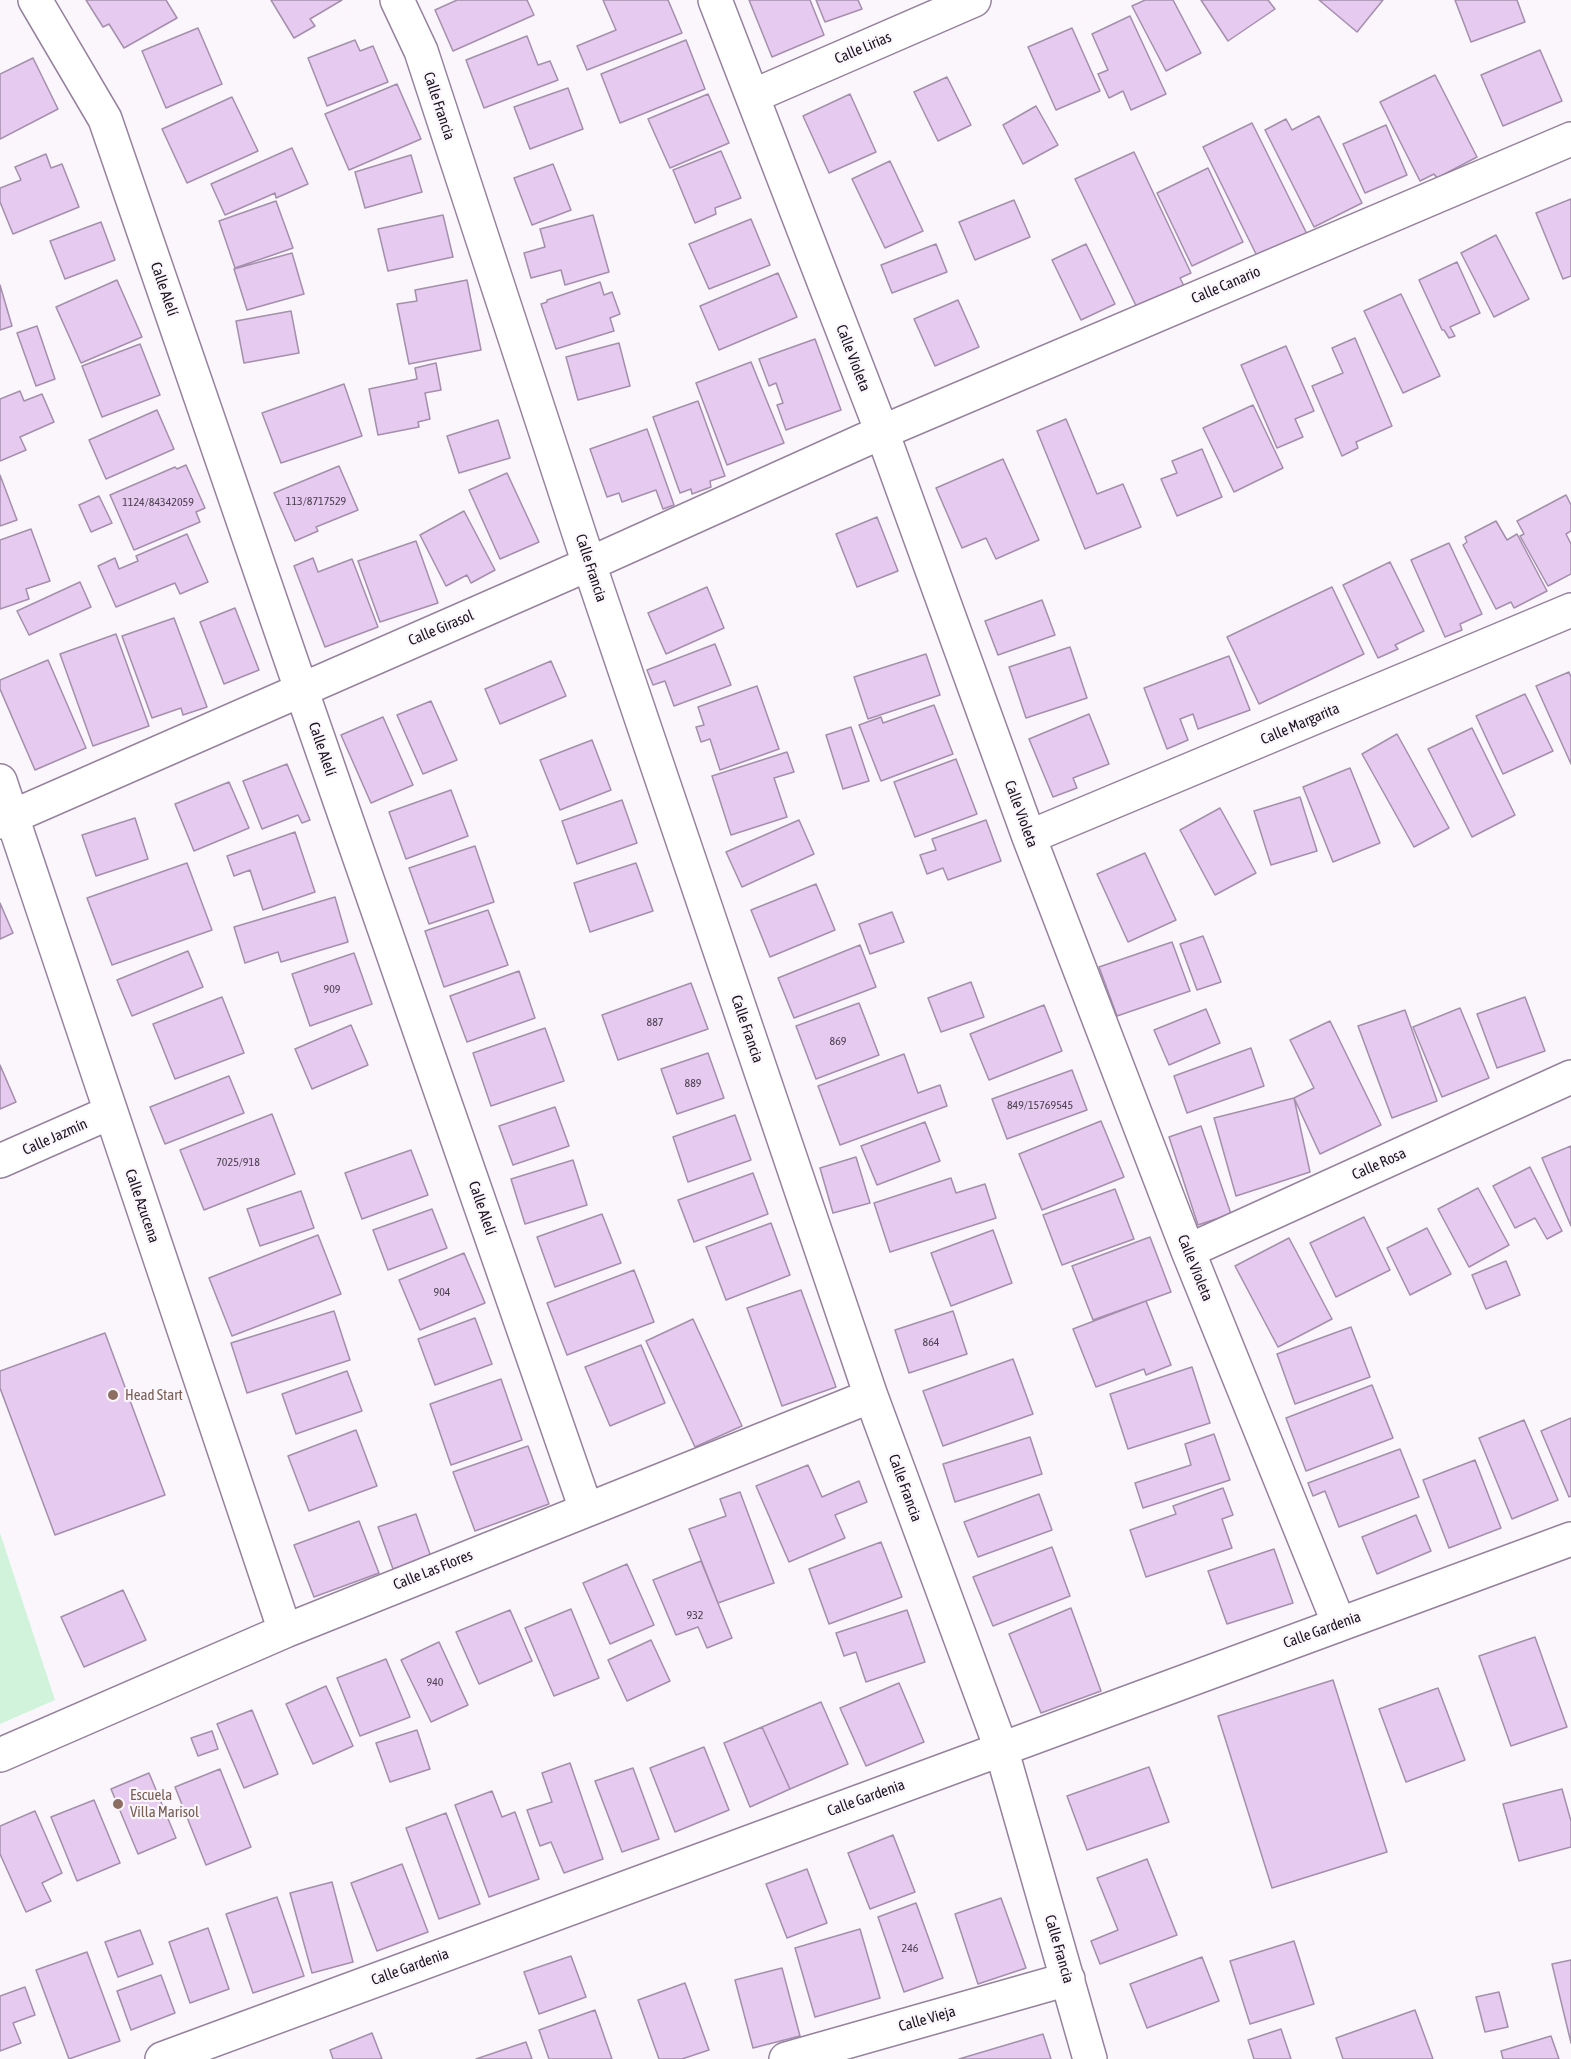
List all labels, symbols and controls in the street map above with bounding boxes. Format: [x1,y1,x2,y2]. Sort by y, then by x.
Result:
street label: Calle Lirias [832,28,894,68]
street label: Calle Francia [420,70,458,142]
street label: Calle Alelí [146,260,182,318]
street label: Calle Canario [1189,262,1263,308]
street label: Calle Violeta [832,322,874,394]
house number: 113/8717529 [286,494,346,508]
house number: 1124/84342059 [122,495,194,509]
street label: Calle Francia [572,532,610,604]
street label: Calle Girasol [406,606,476,650]
street label: Calle Margarita [1258,699,1342,749]
street label: Calle Alelí [304,720,340,778]
street label: Calle Violeta [1001,778,1041,850]
house number: 909 [324,982,340,996]
street label: Calle Francia [727,993,767,1065]
house number: 887 [647,1015,663,1029]
house number: 869 [830,1034,846,1048]
house number: 889 [685,1076,701,1090]
house number: 849/15769545 [1007,1098,1073,1112]
street label: Calle Jazmín [20,1115,90,1159]
street label: Calle Rosa [1349,1144,1409,1184]
house number: 7025/918 [216,1155,260,1169]
street label: Calle Azucena [121,1167,163,1245]
street label: Calle Alelí [464,1179,500,1237]
street label: Calle Violeta [1174,1232,1216,1304]
house number: 904 [434,1285,450,1299]
house number: 864 [923,1335,939,1349]
place label: Head Start [125,1386,183,1404]
marker: Head Start [106,1388,120,1402]
street label: Calle Francia [884,1452,926,1524]
street label: Calle Las Flores [391,1546,475,1594]
house number: 932 [687,1608,703,1622]
street label: Calle Gardenia [1281,1608,1363,1652]
house number: 940 [427,1675,443,1689]
street label: Calle Gardenia [825,1776,907,1820]
place label: Escuela Villa Marisol [130,1786,199,1821]
marker: Escuela Villa Marisol [111,1797,125,1811]
street label: Calle Francia [1041,1913,1077,1985]
house number: 246 [902,1941,918,1955]
street label: Calle Gardenia [369,1945,451,1989]
street label: Calle Vieja [896,2002,958,2036]

